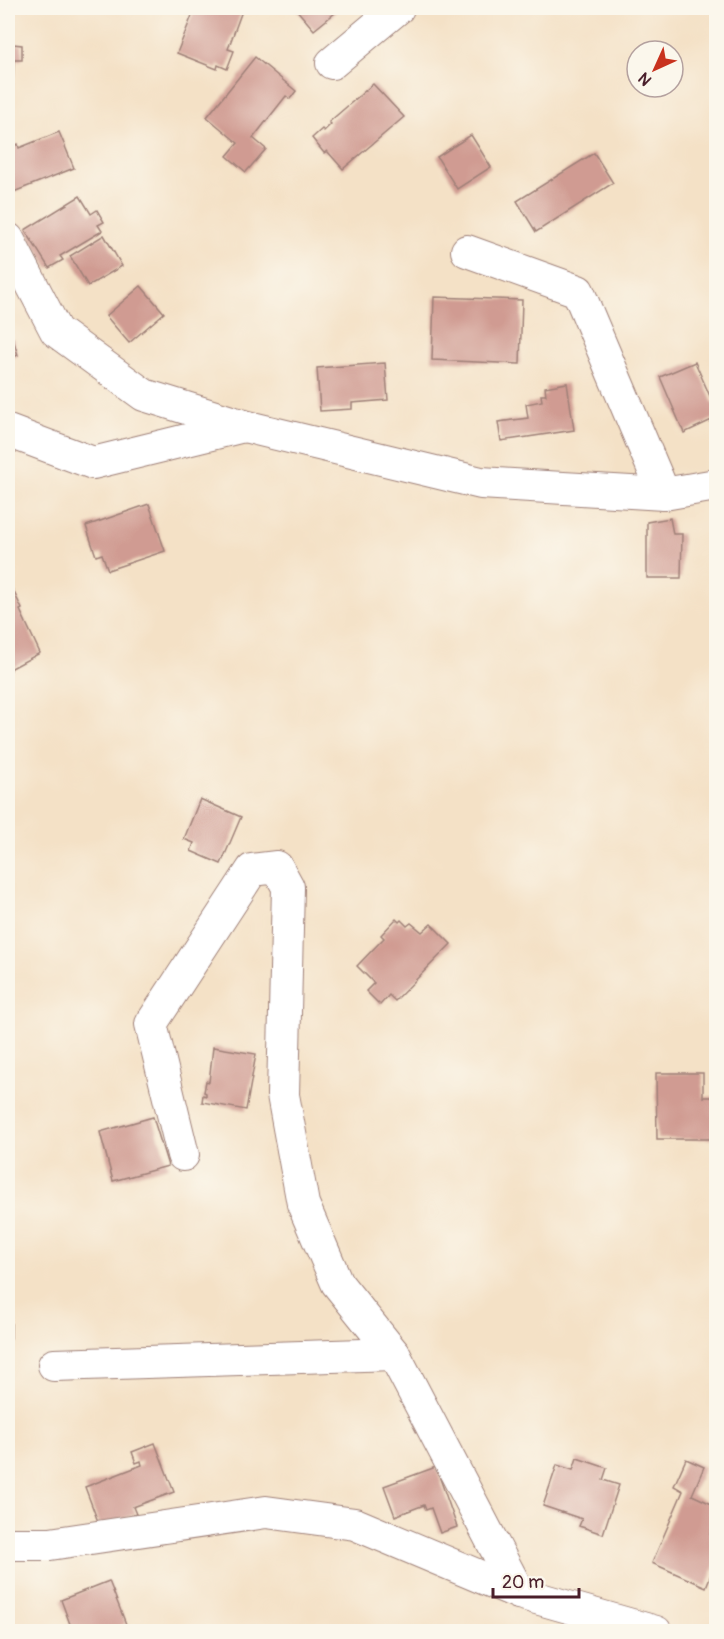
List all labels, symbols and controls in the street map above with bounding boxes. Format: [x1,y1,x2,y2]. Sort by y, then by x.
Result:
north arrow [625,39,685,99]
text: N [634,68,656,90]
scale bar [493,1561,578,1599]
text: 20 m [502,1571,544,1594]

